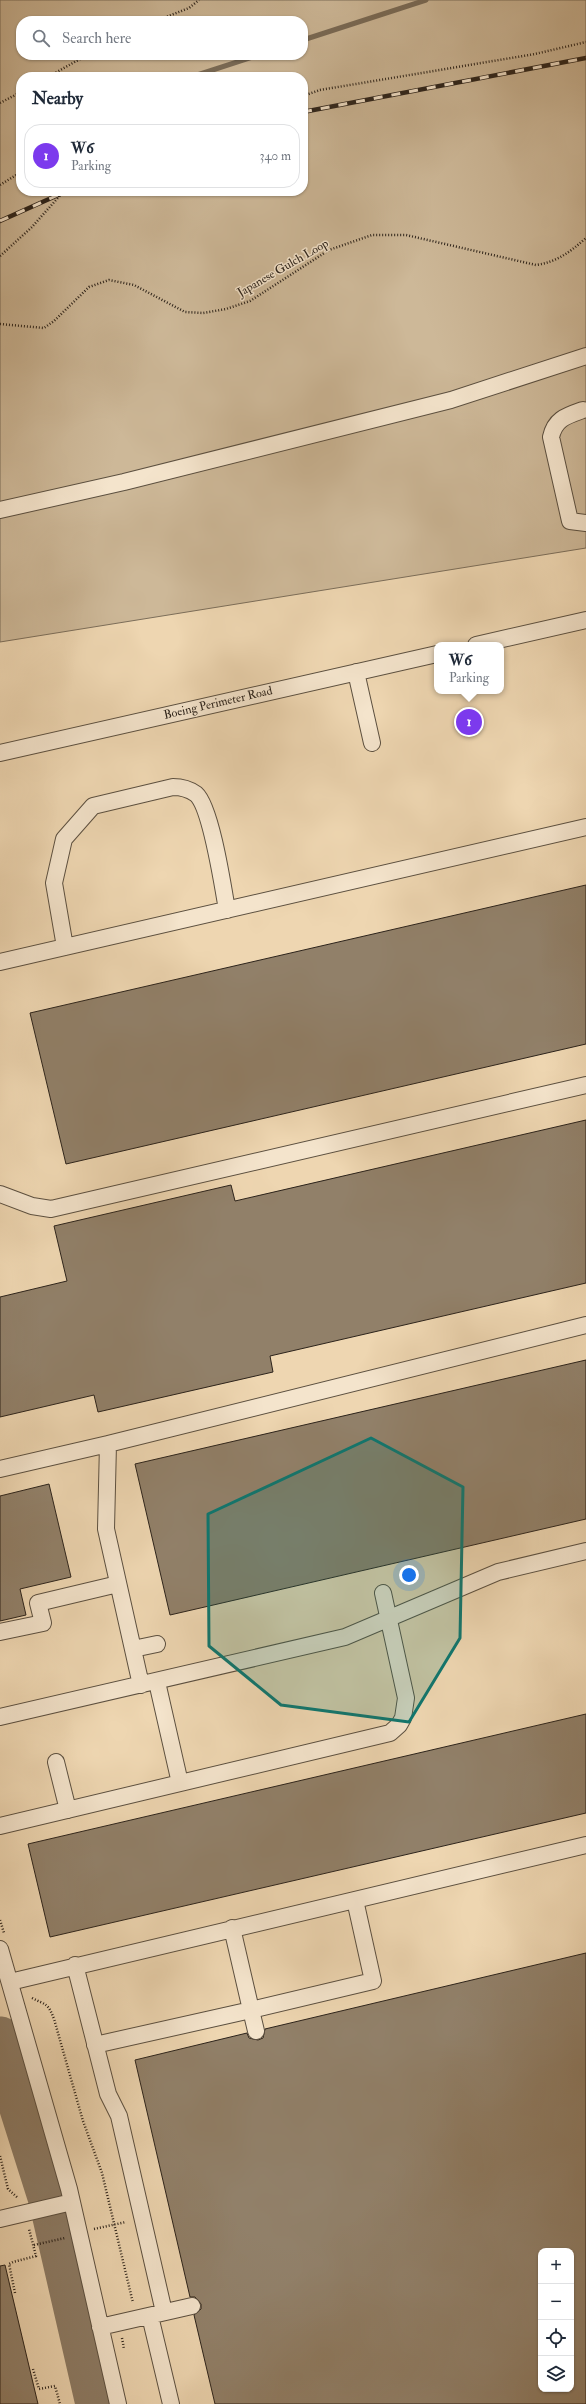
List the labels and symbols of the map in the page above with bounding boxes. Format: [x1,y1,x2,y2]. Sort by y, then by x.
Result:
street label: Japanese Gulch Loop [234,236,331,301]
street label: Boeing Perimeter Road [162,683,274,723]
pin: 1 [456,707,482,737]
your location [399,1565,419,1585]

